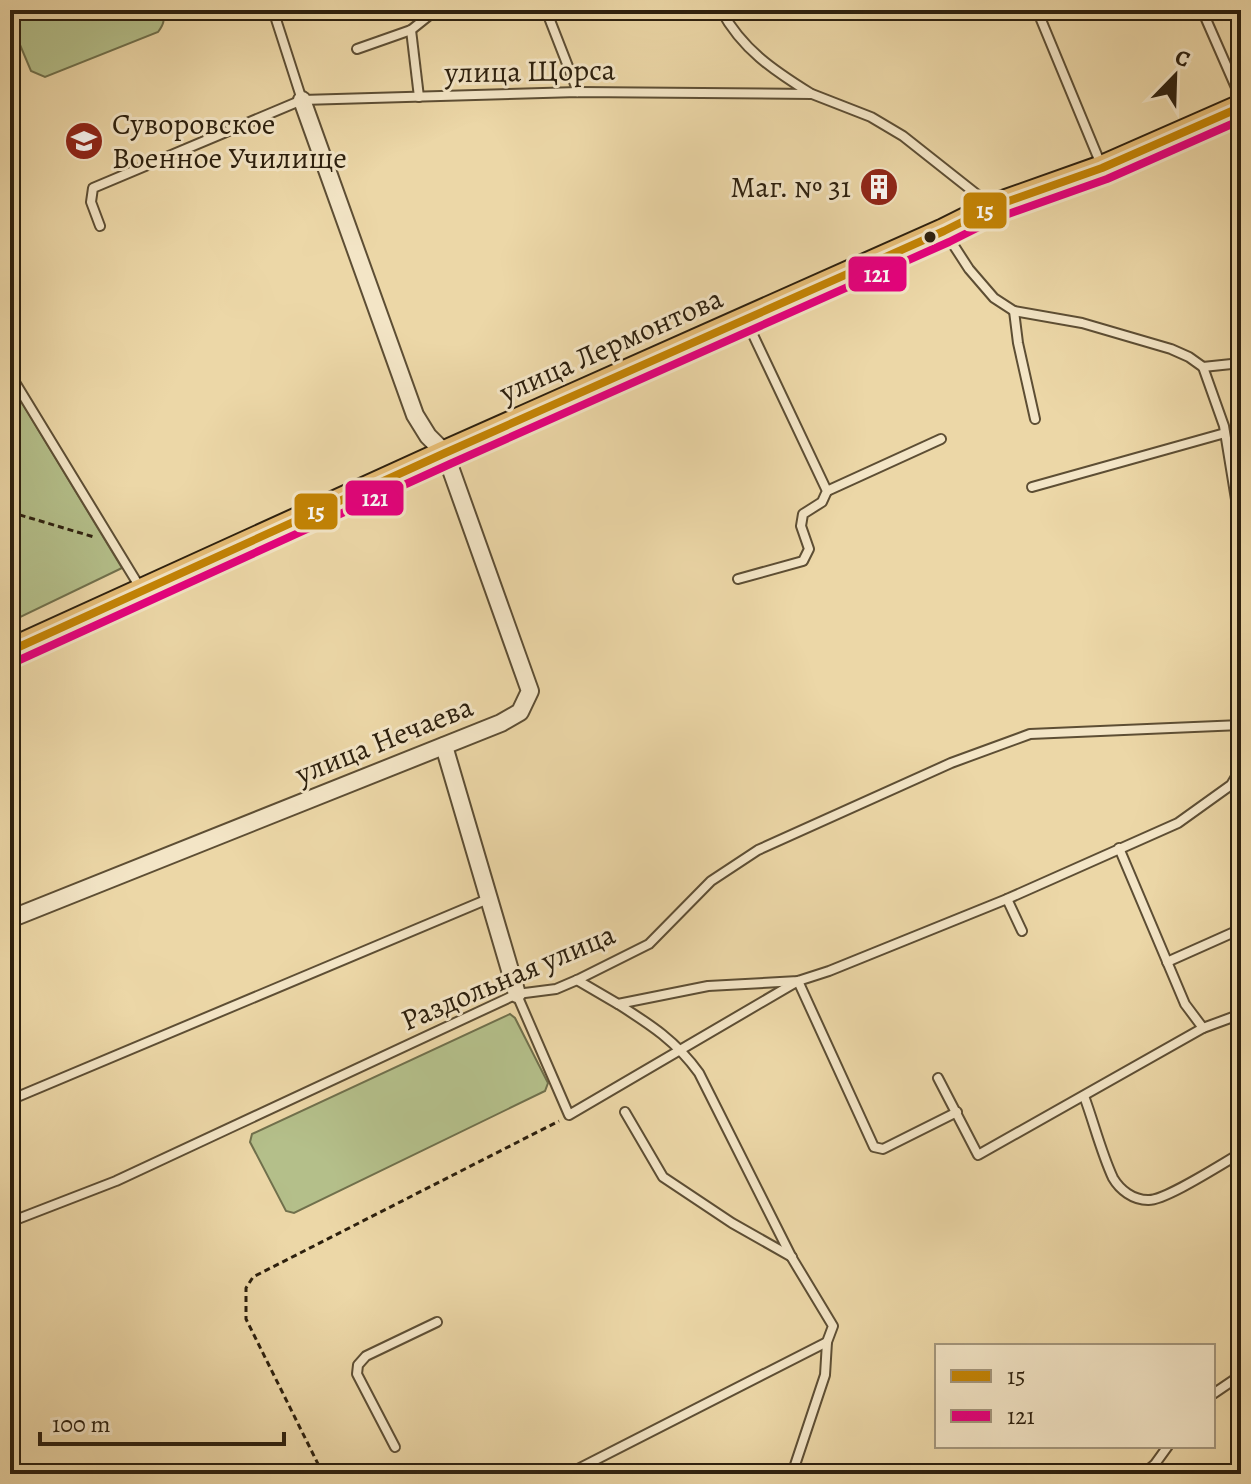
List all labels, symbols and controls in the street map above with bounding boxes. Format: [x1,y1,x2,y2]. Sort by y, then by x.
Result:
north arrow [1135,36,1215,116]
text: С [1170,42,1195,75]
street label: улица Щорса [443,50,616,93]
place label: Суворовское Военное Училище [112,104,347,178]
school or university icon: Суворовское Военное Училище [63,120,105,162]
building icon: Маг. № 31 [858,166,900,208]
place label: Маг. № 31 [730,167,851,207]
line badge: 15 [962,191,1008,230]
text: 15 [976,196,994,226]
unlabelled marker [922,229,938,245]
line badge: 121 [847,255,908,293]
text: 121 [864,260,890,290]
street label: улица Лермонтова [492,278,729,413]
line badge: 121 [344,479,405,517]
text: 121 [362,484,388,514]
line badge: 15 [293,492,339,531]
text: 15 [307,497,325,527]
street label: улица Нечаева [288,686,479,794]
street label: Раздольная улица [395,914,621,1040]
legend [935,1344,1215,1448]
text: 15 [1007,1360,1026,1392]
scale bar [40,1396,284,1446]
text: 121 [1007,1400,1035,1432]
text: 100 m [52,1408,111,1440]

